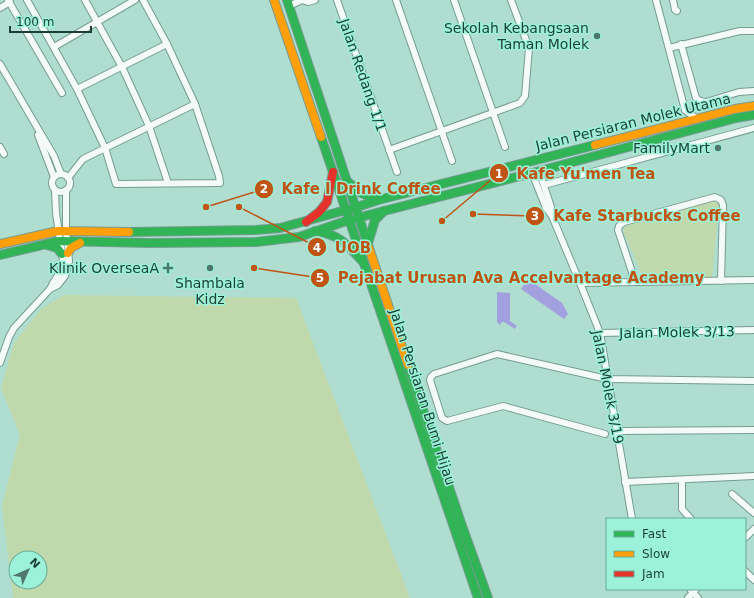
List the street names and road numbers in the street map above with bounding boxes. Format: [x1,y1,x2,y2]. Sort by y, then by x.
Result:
street label: Jalan Redang 1/1 [336,15,390,134]
street label: Jalan Persiaran Molek Utama [533,90,732,154]
street label: Jalan Persiaran Bumi Hijau [387,306,459,487]
street label: Jalan Molek 3/13 [618,323,735,341]
street label: Jalan Molek 3/19 [589,328,627,445]

